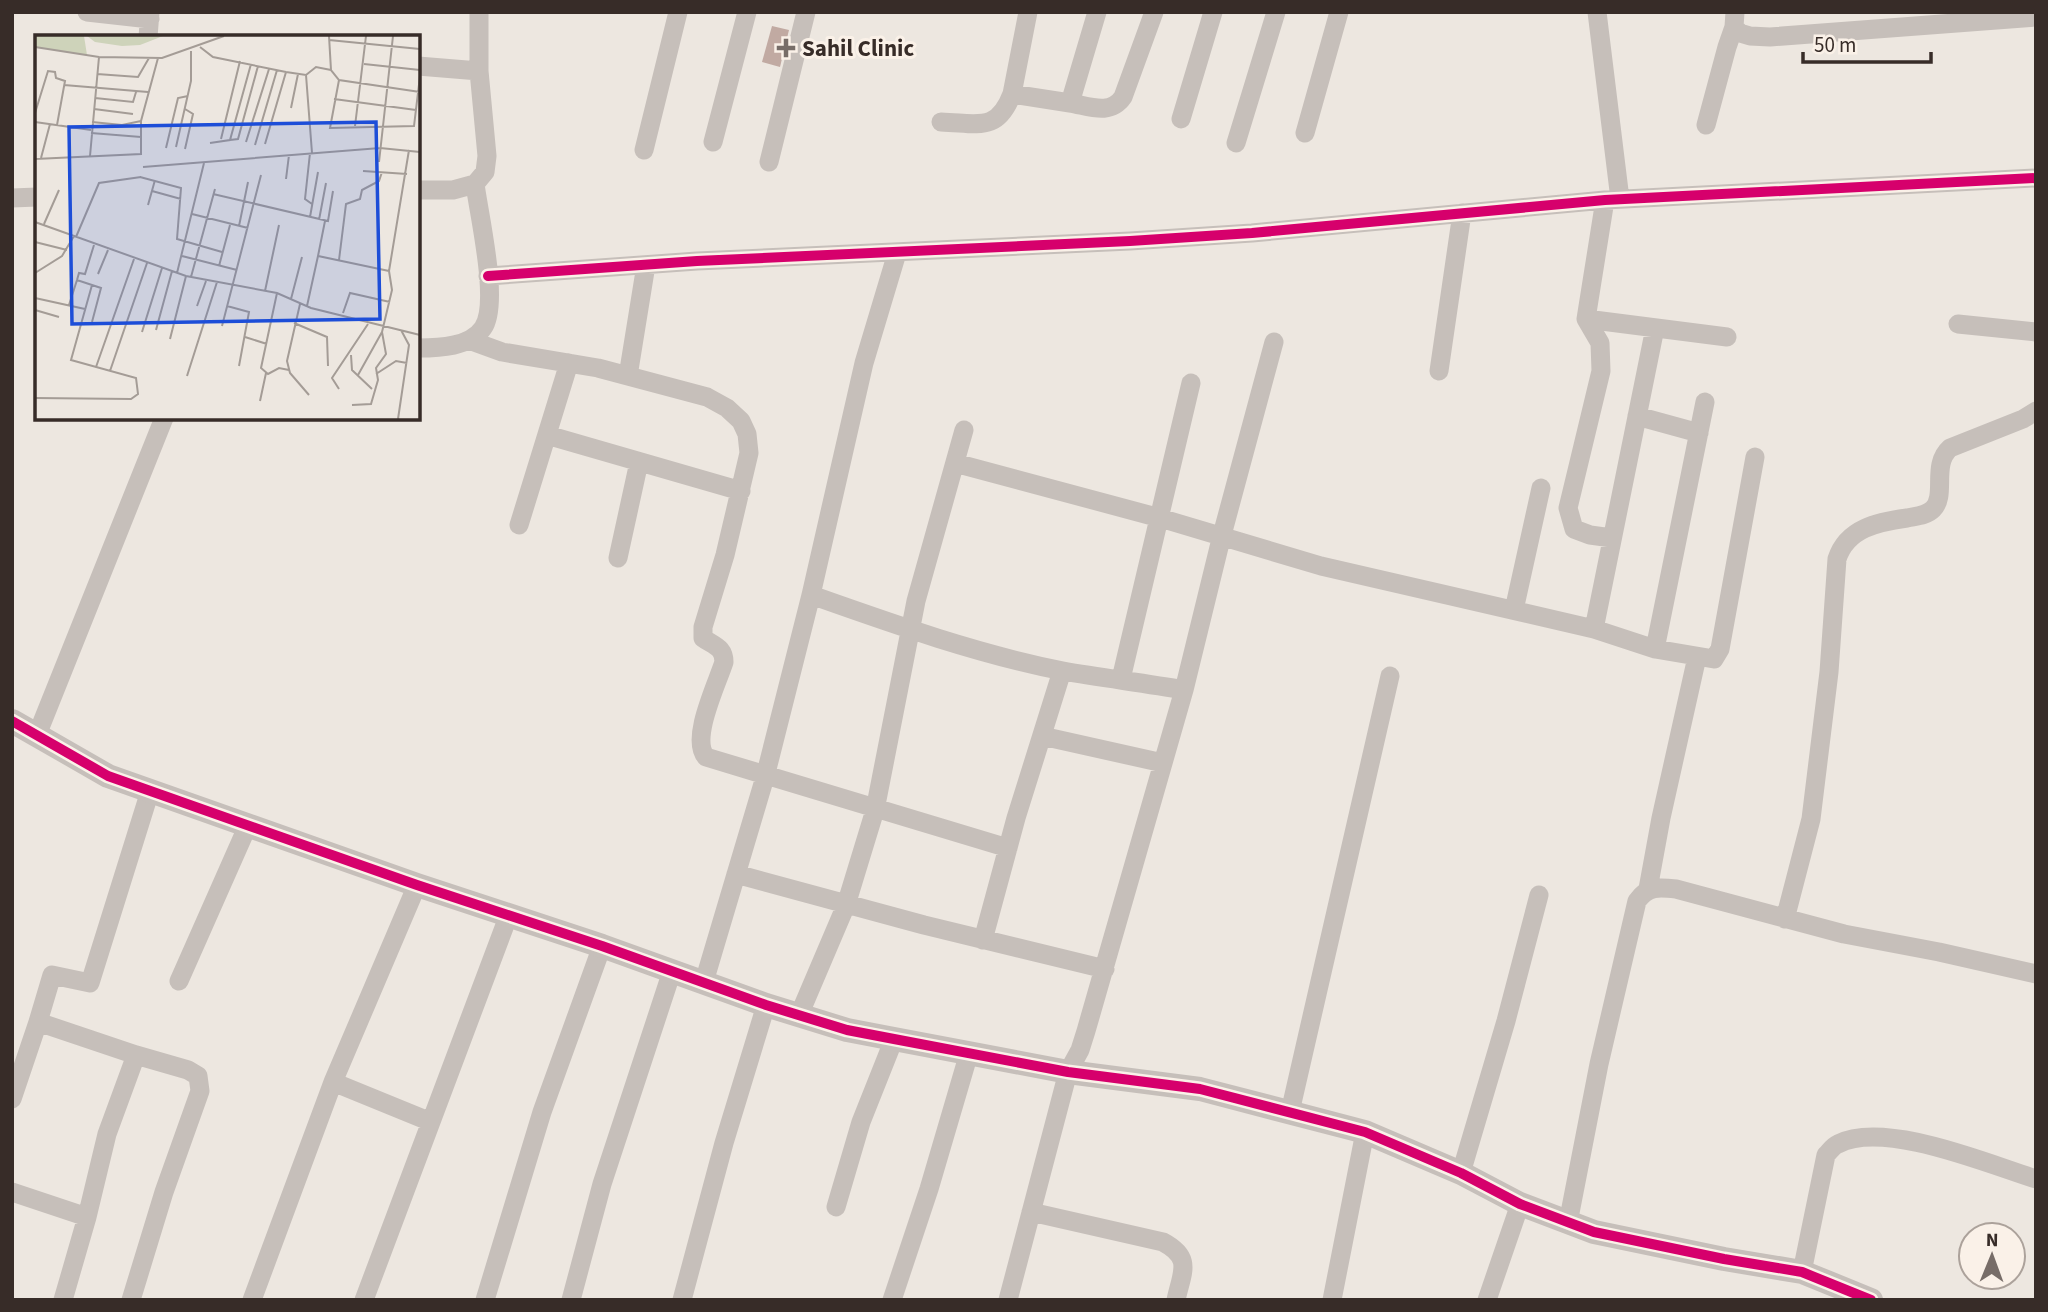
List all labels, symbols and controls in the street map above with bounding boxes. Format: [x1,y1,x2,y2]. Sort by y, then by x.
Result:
scale bar [1803,21,1931,65]
text: 50 m [1814,30,1856,60]
place label: Sahil Clinic [802,32,914,65]
inset map [35,35,420,420]
marker: Sahil Clinic [776,38,796,58]
north arrow [1957,1221,2027,1291]
text: N [1986,1227,1999,1254]

